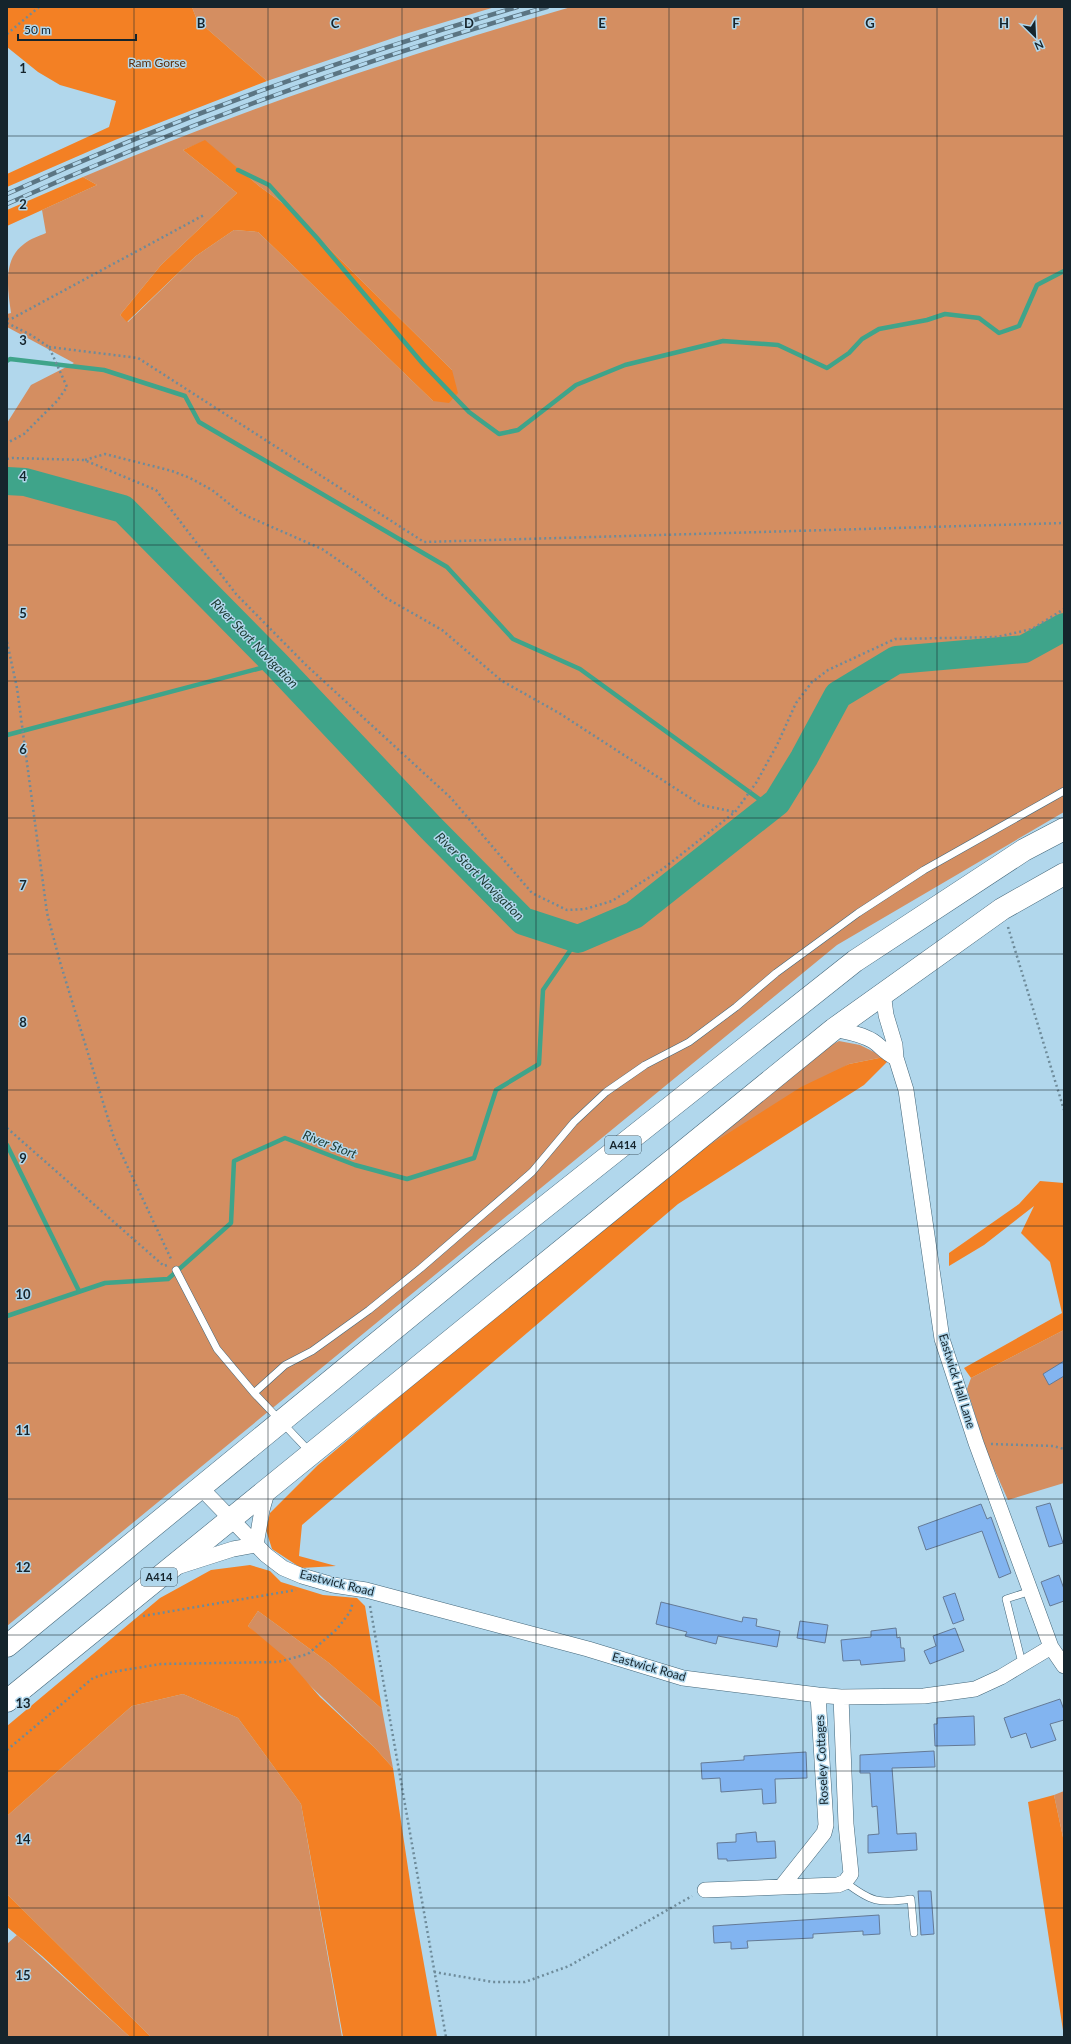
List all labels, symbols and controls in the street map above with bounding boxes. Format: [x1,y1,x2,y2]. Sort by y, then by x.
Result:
text: B [197,15,206,31]
text: C [331,15,340,31]
text: D [464,15,474,31]
text: E [598,15,606,31]
text: F [732,15,740,31]
text: G [865,15,875,31]
text: H [999,15,1009,31]
scale bar [18,16,136,42]
north arrow [1015,16,1055,56]
text: 50 m [24,22,51,37]
text: N [1033,38,1046,53]
park label: Ram Gorse [128,55,186,70]
text: 1 [19,60,27,76]
text: 2 [19,196,27,212]
text: 3 [19,332,27,348]
text: 4 [19,468,27,484]
water label: River Stort Navigation [208,595,302,691]
text: 5 [19,605,27,621]
text: 6 [19,741,27,757]
water label: River Stort Navigation [432,828,528,924]
text: 7 [19,877,27,893]
text: 8 [19,1014,27,1030]
water label: River Stort [301,1126,360,1162]
road number: A414 [605,1136,641,1154]
text: 9 [19,1150,27,1166]
text: 10 [15,1286,31,1302]
street label: Eastwick Hall Lane [936,1332,979,1430]
text: 11 [15,1422,31,1438]
text: 12 [15,1559,31,1575]
street label: Eastwick Road [298,1566,376,1599]
road number: A414 [141,1568,177,1586]
street label: Eastwick Road [610,1649,688,1684]
text: 13 [15,1695,31,1711]
street label: Roseley Cottages [812,1715,831,1805]
text: 14 [15,1831,31,1847]
text: 15 [15,1967,31,1983]

